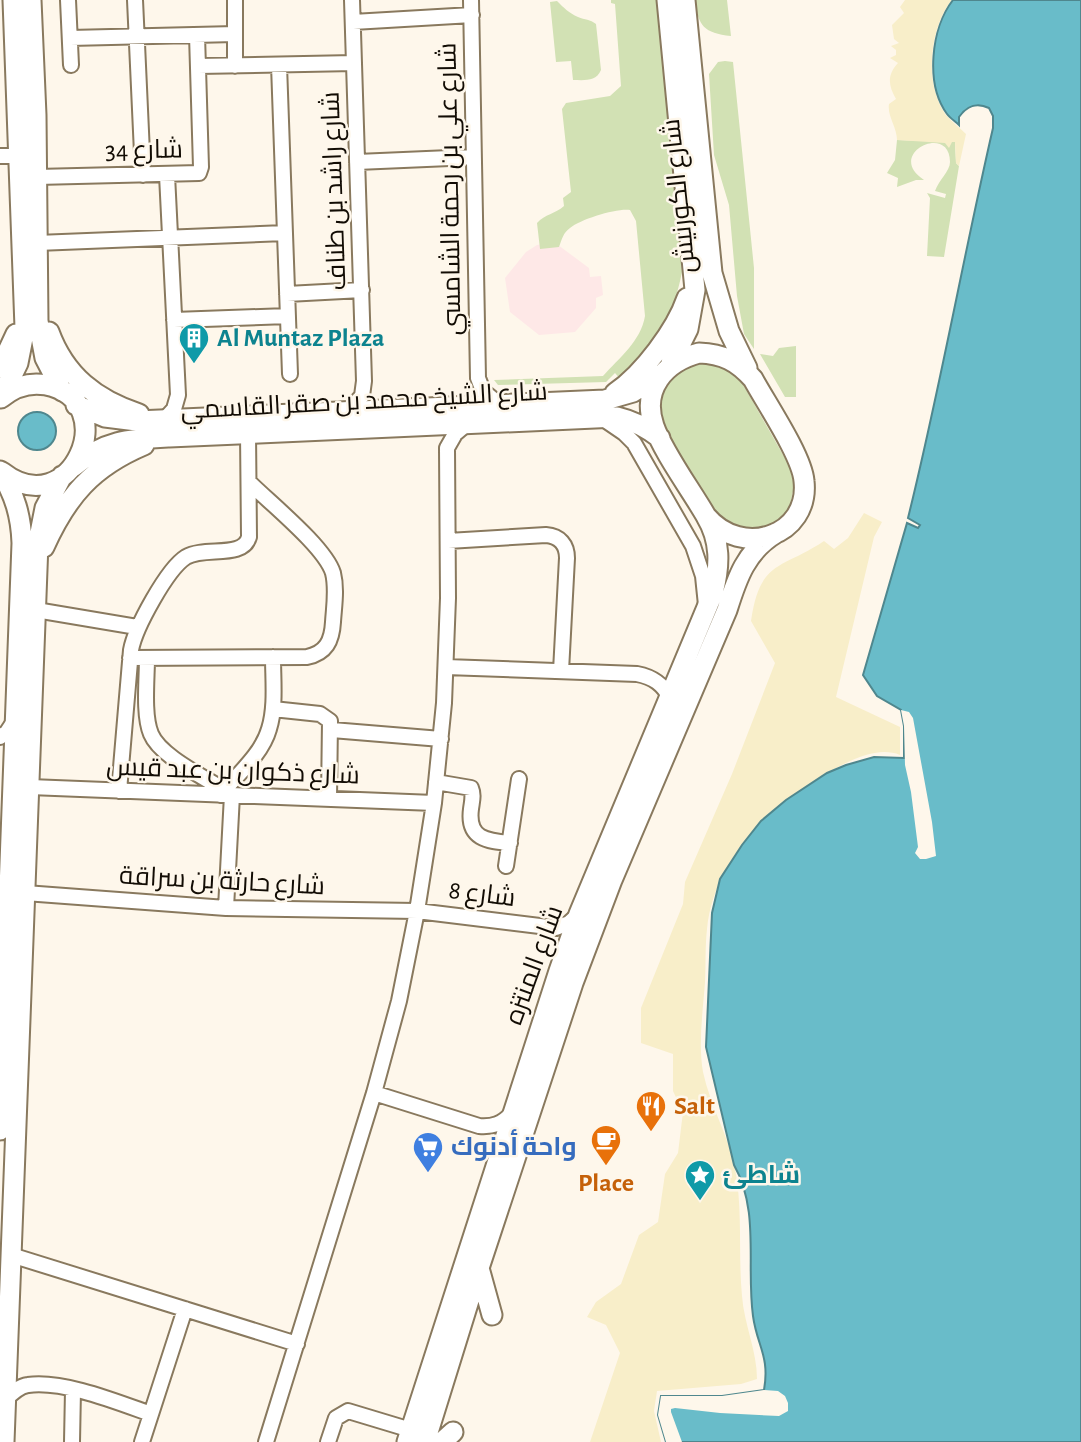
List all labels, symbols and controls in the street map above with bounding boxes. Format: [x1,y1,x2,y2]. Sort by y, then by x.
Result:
street label: شارع علي بن رحمة الشامسي [434,42,473,336]
street label: شارع راشد بن طناف [318,91,353,291]
street label: شارع الكورنيش [658,117,703,274]
street label: شارع 34 [105,136,183,167]
building icon: Al Muntaz Plaza [177,321,211,365]
place label: Al Muntaz Plaza [217,325,385,351]
street label: شارع الشيخ محمد بن صقر القاسمي [180,378,549,431]
street label: شارع ذكوان بن عبد قيس [106,754,360,791]
street label: شارع حارثة بن سراقة [118,863,326,902]
street label: شارع 8 [447,877,517,914]
street label: شارع المنتزه [500,902,570,1029]
restaurant icon: Salt [634,1089,668,1133]
place label: Salt [674,1093,715,1119]
cafe icon: Place [589,1123,623,1167]
place label: واحة أدنوك [451,1129,577,1161]
supermarket icon: واحة أدنوك [411,1130,445,1174]
place icon: شاطئ [683,1158,717,1202]
place label: شاطئ [723,1161,800,1190]
place label: Place [578,1170,634,1196]

